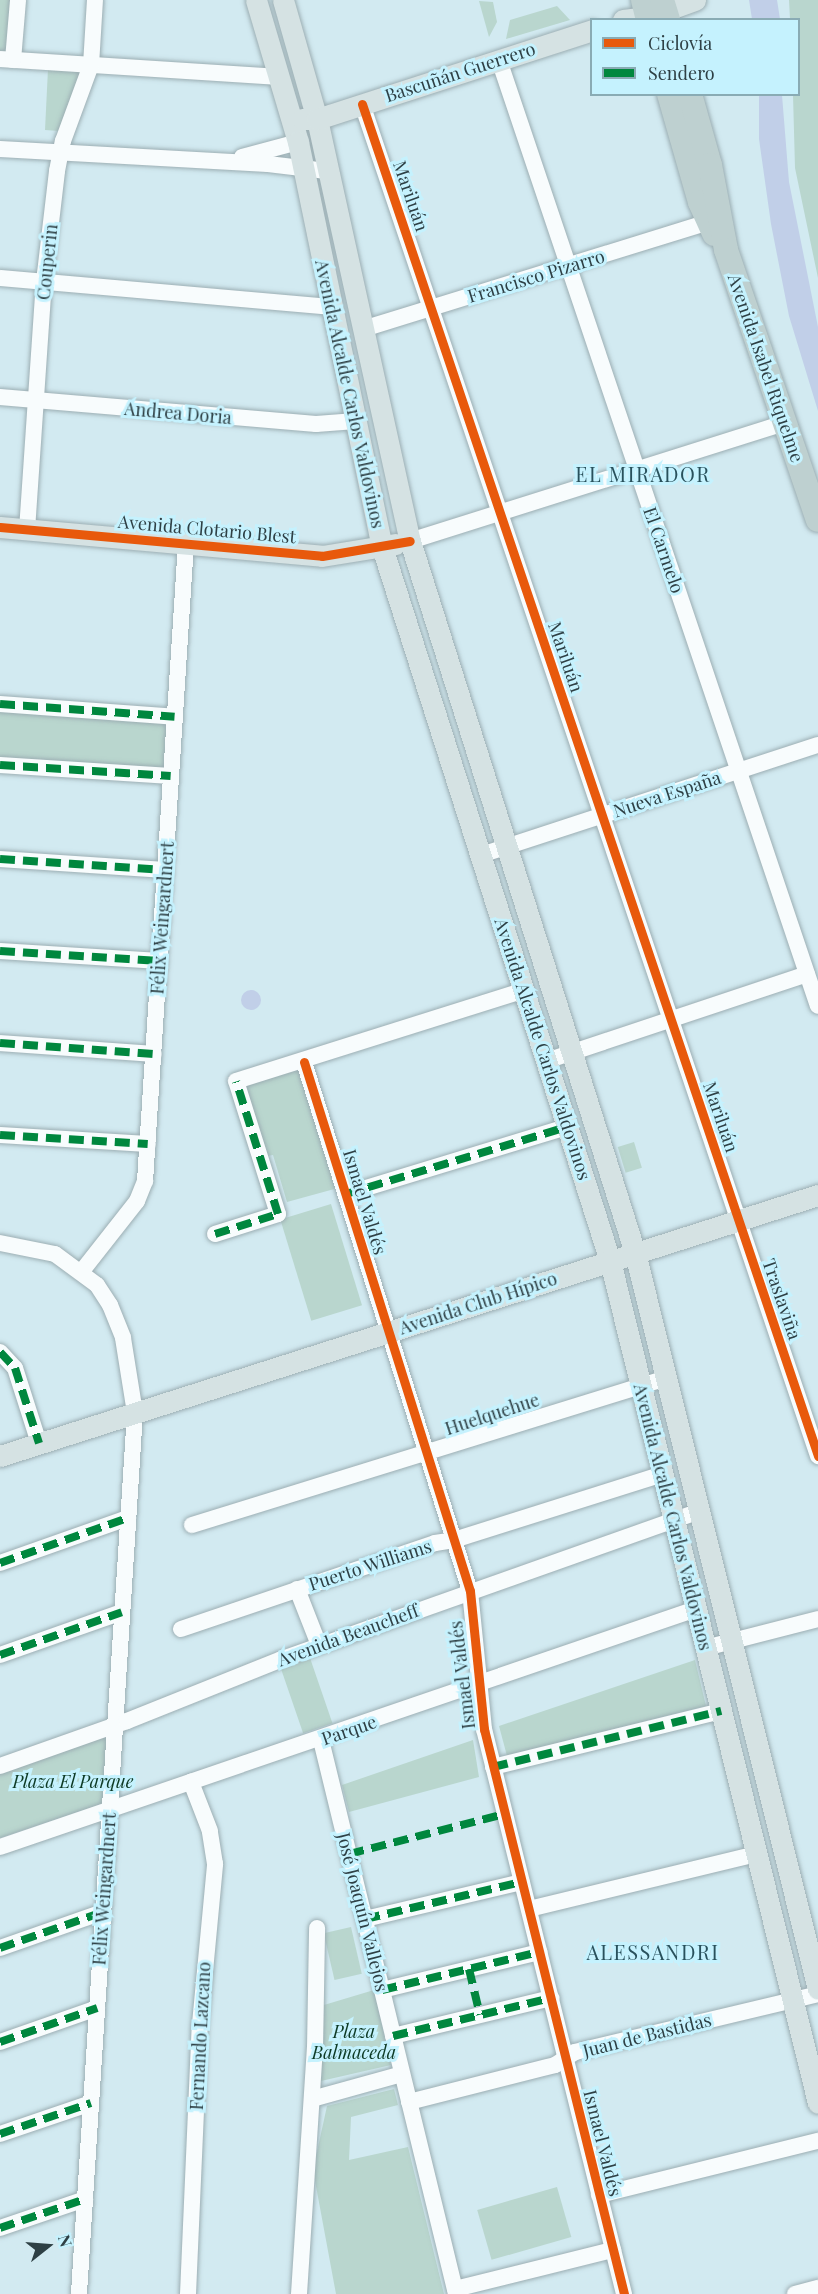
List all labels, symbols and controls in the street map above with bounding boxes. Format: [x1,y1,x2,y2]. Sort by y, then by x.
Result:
legend [590,18,800,96]
text: Ciclovía [648,31,712,55]
street label: Bascuñán Guerrero [382,37,538,107]
text: Sendero [648,61,715,85]
street label: Mariluán [389,158,433,234]
street label: Couperin [32,223,62,301]
street label: Francisco Pizarro [465,245,607,307]
street label: Avenida Alcalde Carlos Valdovinos [311,257,389,531]
street label: Avenida Isabel Riquelme [724,271,808,465]
street label: Andrea Doria [123,398,233,428]
district label: EL MIRADOR [575,461,711,485]
street label: El Carmelo [639,504,689,596]
street label: Avenida Clotario Blest [117,510,297,548]
street label: Mariluán [544,619,588,695]
street label: Nueva España [610,766,724,822]
street label: Félix Weingardnert [146,841,178,995]
street label: Avenida Alcalde Carlos Valdovinos [490,915,596,1183]
street label: Mariluán [699,1079,743,1155]
street label: Ismael Valdés [339,1146,391,1258]
street label: Traslaviña [758,1256,806,1342]
street label: Avenida Club Hípico [396,1267,560,1339]
street label: Avenida Alcalde Carlos Valdovinos [629,1381,717,1653]
street label: Huelquehue [442,1389,542,1439]
street label: Puerto Williams [306,1535,434,1595]
street label: Avenida Beaucheff [274,1599,422,1671]
street label: Ismael Valdés [445,1619,479,1731]
street label: Parque [319,1711,379,1749]
park label: Plaza El Parque [12,1770,134,1792]
street label: Félix Weingardnert [88,1812,120,1966]
street label: José Joaquín Vallejos [333,1830,393,1994]
district label: ALESSANDRI [587,1939,719,1963]
street label: Fernando Lazcano [185,1961,215,2111]
street label: Juan de Bastidas [581,2009,713,2061]
park label: Plaza Balmaceda [312,2021,396,2064]
street label: Ismael Valdés [579,2087,627,2199]
north arrow [18,2216,78,2276]
text: N [54,2232,77,2249]

